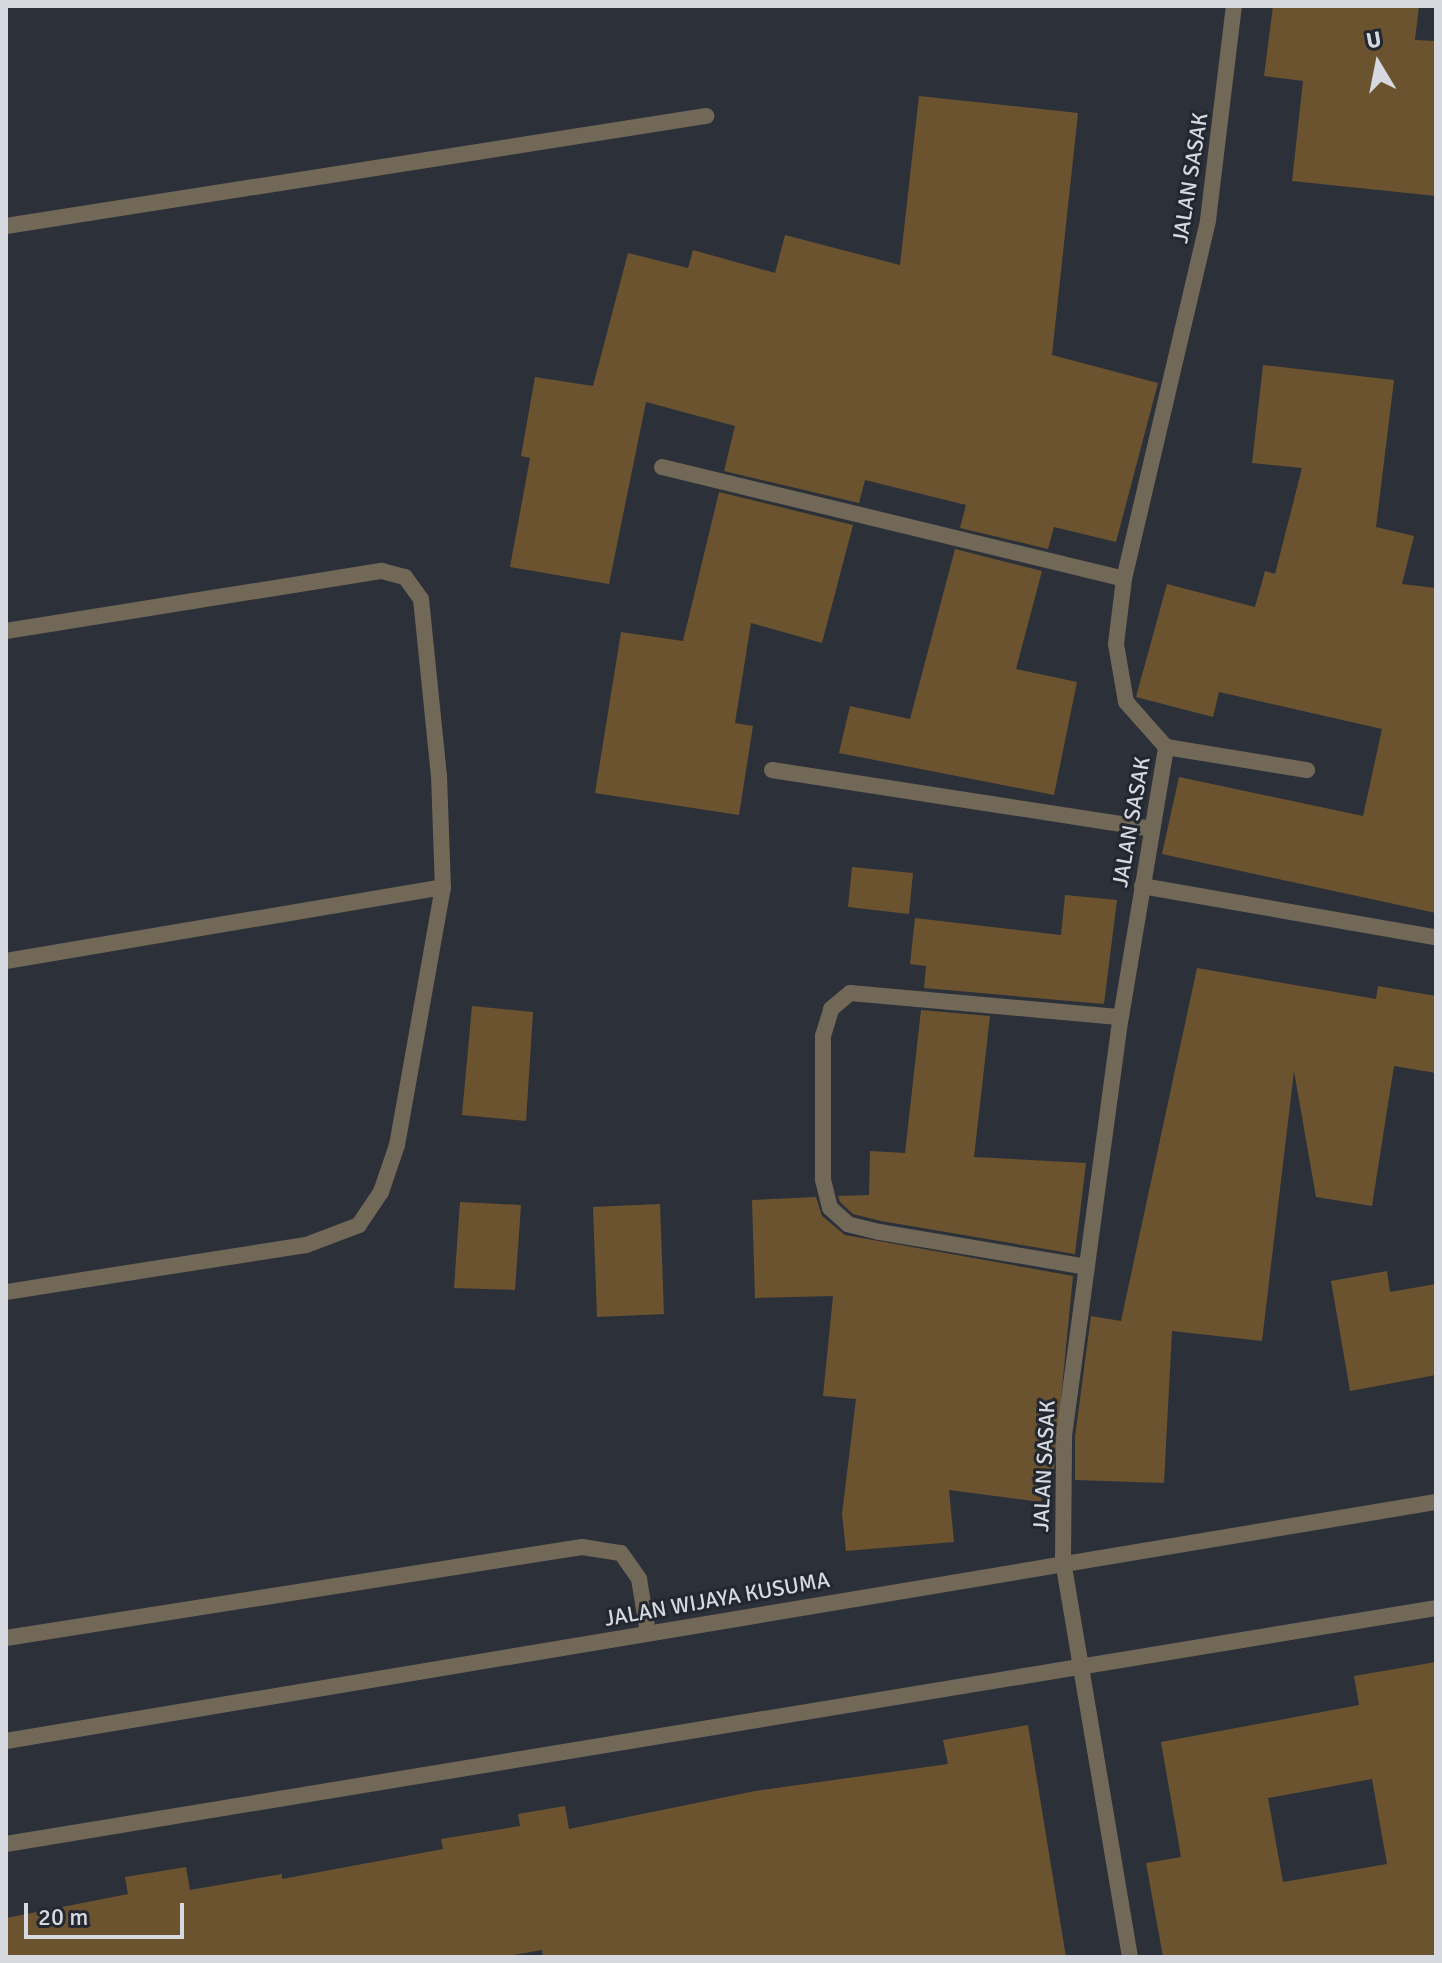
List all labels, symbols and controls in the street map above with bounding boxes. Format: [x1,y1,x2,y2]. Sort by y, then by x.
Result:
north arrow [1338,24,1418,104]
text: U [1364,25,1383,54]
street label: JALAN SASAK [1167,111,1213,245]
street label: JALAN SASAK [1107,755,1155,889]
street label: JALAN SASAK [1027,1399,1061,1533]
street label: JALAN WIJAYA KUSUMA [602,1566,832,1632]
scale bar [28,1887,188,1937]
text: 20 m [38,1902,88,1932]

